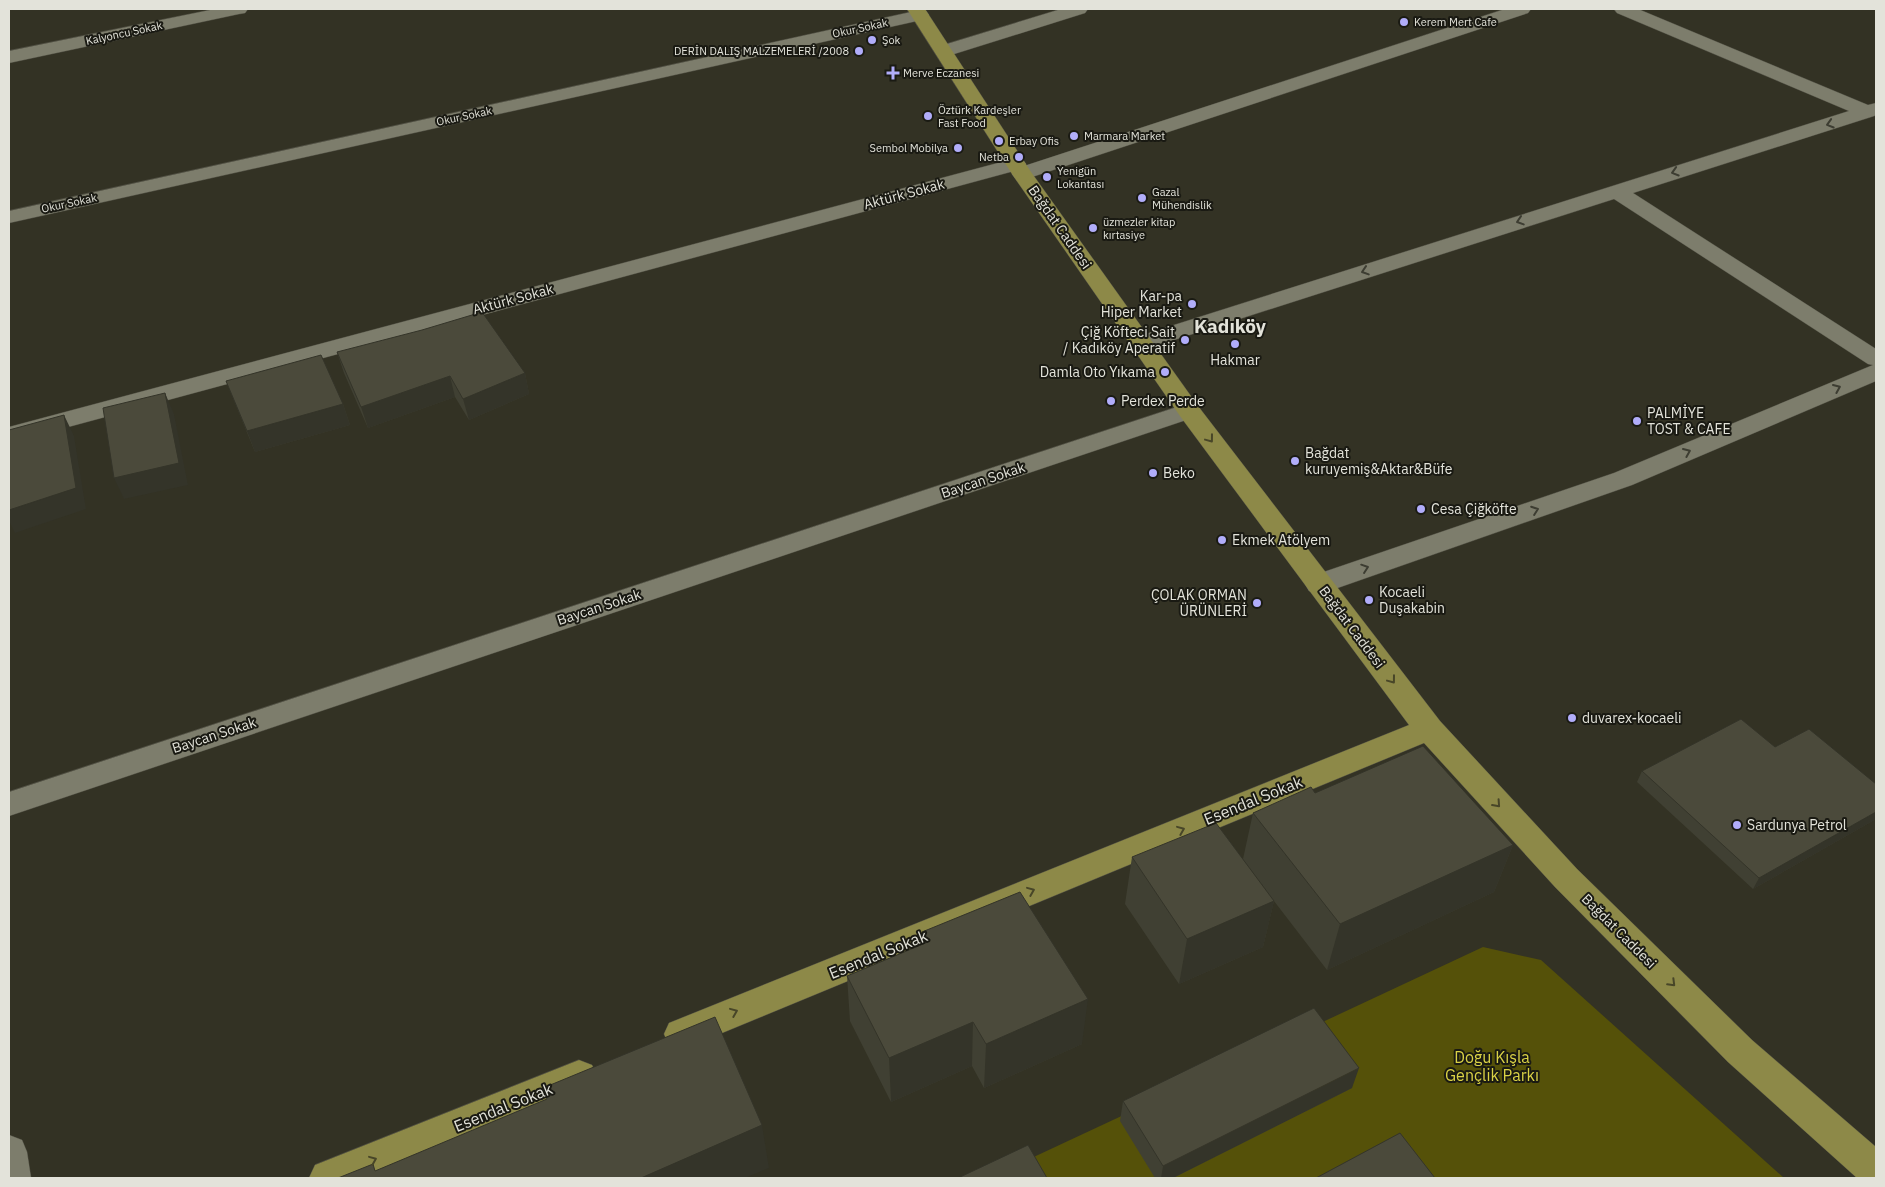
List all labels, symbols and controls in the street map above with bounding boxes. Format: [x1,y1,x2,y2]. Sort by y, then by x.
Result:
street label: Okur Sokak [831,15,889,41]
place label: Kerem Mert Cafe [1414,15,1497,29]
marker: Kerem Mert Cafe [1398,16,1410,28]
street label: Kalyoncu Sokak [85,18,164,48]
place label: Şok [882,33,901,47]
marker: Şok [866,34,878,46]
place label: DERİN DALIŞ MALZEMELERİ /2008 [674,44,849,58]
marker: DERİN DALIŞ MALZEMELERİ /2008 [853,45,865,57]
place label: Merve Eczanesi [903,66,979,80]
marker: Merve Eczanesi [887,67,899,79]
street label: Okur Sokak [435,103,493,129]
place label: Öztürk Kardeşler Fast Food [938,103,1021,130]
marker: Öztürk Kardeşler Fast Food [922,110,934,122]
one-way arrow [1826,118,1834,128]
place label: Marmara Market [1084,129,1165,143]
marker: Marmara Market [1068,130,1080,142]
place label: Erbay Ofis [1009,134,1059,148]
marker: Erbay Ofis [993,135,1005,147]
place label: Sembol Mobilya [870,141,948,155]
marker: Sembol Mobilya [952,142,964,154]
place label: Netba [979,150,1009,164]
marker: Netba [1013,151,1025,163]
place label: Yenigün Lokantası [1057,164,1104,191]
one-way arrow [1671,166,1679,176]
marker: Yenigün Lokantası [1041,171,1053,183]
street label: Aktürk Sokak [862,174,947,213]
street label: Bağdat Caddesi [1024,182,1096,272]
place label: Gazal Mühendislik [1152,185,1212,212]
street label: Okur Sokak [40,190,98,216]
marker: Gazal Mühendislik [1136,192,1148,204]
place label: üzmezler kitap kırtasiye [1103,215,1175,242]
one-way arrow [1516,216,1525,226]
marker: üzmezler kitap kırtasiye [1087,222,1099,234]
one-way arrow [1361,265,1370,275]
street label: Aktürk Sokak [471,279,556,318]
place label: Kar-pa Hiper Market [1101,287,1183,321]
marker: Kar-pa Hiper Market [1186,298,1198,310]
district label: Kadıköy [1194,314,1267,338]
place label: Çiğ Köfteci Sait / Kadıköy Aperatif [1063,323,1175,357]
marker: Çiğ Köfteci Sait / Kadıköy Aperatif [1179,334,1191,346]
marker: Hakmar [1229,338,1241,350]
place label: Hakmar [1210,351,1260,369]
place label: Damla Oto Yıkama [1040,363,1156,381]
marker: Damla Oto Yıkama [1159,366,1171,378]
one-way arrow [1832,384,1841,395]
place label: Perdex Perde [1121,392,1205,410]
marker: Perdex Perde [1105,395,1117,407]
place label: PALMİYE TOST & CAFE [1647,404,1731,438]
marker: PALMİYE TOST & CAFE [1631,415,1643,427]
one-way arrow [1204,433,1212,442]
place label: Bağdat kuruyemiş&Aktar&Büfe [1305,444,1453,478]
one-way arrow [1682,447,1691,458]
marker: Bağdat kuruyemiş&Aktar&Büfe [1289,455,1301,467]
street label: Baycan Sokak [939,458,1028,502]
place label: Beko [1163,464,1195,482]
marker: Beko [1147,467,1159,479]
place label: Cesa Çiğköfte [1431,500,1517,518]
marker: Cesa Çiğköfte [1415,503,1427,515]
one-way arrow [1531,506,1539,516]
place label: Ekmek Atölyem [1232,531,1330,549]
marker: Ekmek Atölyem [1216,534,1228,546]
one-way arrow [1360,564,1369,574]
street label: Bağdat Caddesi [1315,582,1389,672]
place label: Kocaeli Duşakabin [1379,583,1445,617]
street label: Baycan Sokak [555,585,644,629]
place label: ÇOLAK ORMAN ÜRÜNLERİ [1151,586,1247,620]
marker: Kocaeli Duşakabin [1363,594,1375,606]
marker: ÇOLAK ORMAN ÜRÜNLERİ [1251,597,1263,609]
one-way arrow [1386,674,1395,684]
place label: duvarex-kocaeli [1582,709,1682,727]
marker: duvarex-kocaeli [1566,712,1578,724]
street label: Baycan Sokak [170,713,259,757]
street label: Esendal Sokak [1201,771,1306,829]
one-way arrow [1491,798,1500,807]
place label: Sardunya Petrol [1747,816,1847,834]
marker: Sardunya Petrol [1731,819,1743,831]
one-way arrow [1176,826,1185,836]
one-way arrow [1026,887,1035,898]
street label: Bağdat Caddesi [1578,890,1660,972]
street label: Esendal Sokak [826,925,931,983]
one-way arrow [1666,977,1675,986]
one-way arrow [729,1008,738,1019]
park label: Doğu Kışla Gençlik Parkı [1445,1047,1539,1085]
street label: Esendal Sokak [451,1078,556,1136]
one-way arrow [368,1156,377,1166]

